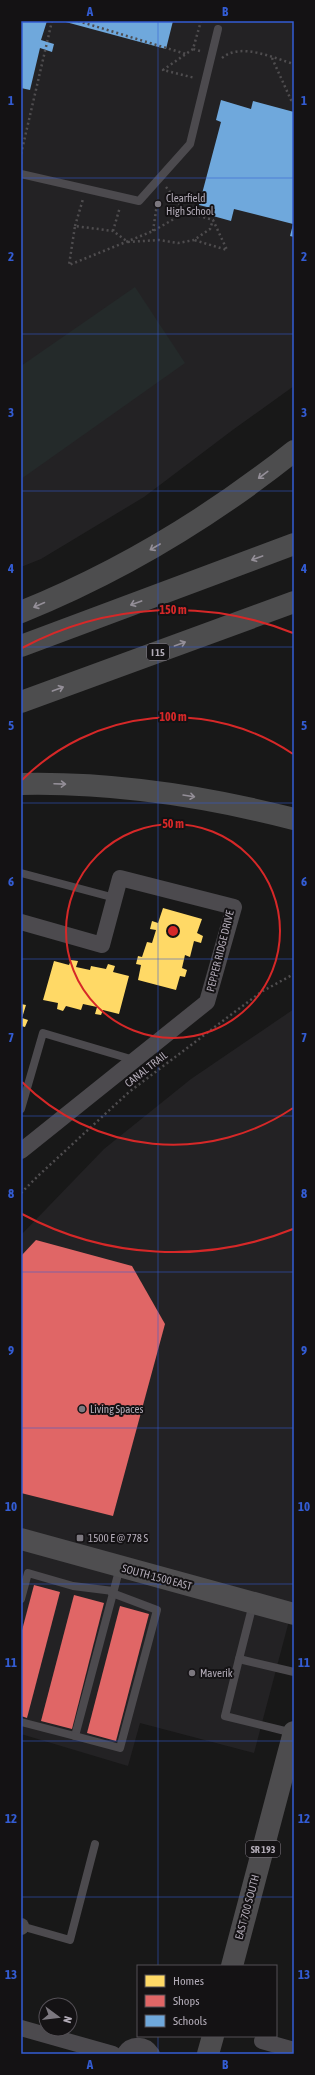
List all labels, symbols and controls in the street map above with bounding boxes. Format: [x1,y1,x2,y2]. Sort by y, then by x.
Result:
text: A [86,4,94,19]
text: B [222,4,229,19]
text: 1 [8,93,14,108]
text: 1 [301,93,307,108]
place label: Clearfield High School [166,192,214,217]
marker: Clearfield High School [153,199,163,209]
text: 2 [8,249,14,264]
text: 2 [301,249,307,264]
text: 3 [8,405,14,420]
text: 3 [301,405,307,420]
one-way arrow [258,471,269,479]
one-way arrow [149,543,161,551]
one-way arrow [251,555,264,562]
text: 4 [7,561,14,576]
text: 4 [300,561,307,576]
one-way arrow [130,600,142,608]
one-way arrow [33,602,45,609]
text: 150 m [159,603,187,617]
one-way arrow [173,640,185,648]
road number: I 15 [147,644,169,660]
one-way arrow [51,685,64,692]
text: 100 m [159,710,187,724]
text: 5 [8,718,14,733]
text: 5 [301,718,307,733]
one-way arrow [53,781,66,788]
one-way arrow [182,792,195,800]
text: 50 m [162,817,184,831]
text: 6 [8,874,14,889]
text: 6 [301,874,307,889]
street label: PEPPER RIDGE DRIVE [204,909,236,993]
centre of rings [166,924,180,938]
text: 7 [8,1030,14,1045]
text: 7 [301,1030,307,1045]
street label: CANAL TRAIL [122,1048,170,1089]
text: 8 [8,1186,14,1201]
text: 8 [301,1186,307,1201]
text: 9 [8,1343,14,1358]
text: 9 [301,1343,307,1358]
place label: Living Spaces [90,1403,143,1415]
marker: Living Spaces [77,1404,87,1414]
text: 10 [5,1499,17,1514]
text: 10 [298,1499,310,1514]
place label: 1500 E @ 778 S [88,1532,148,1544]
marker: 1500 E @ 778 S [75,1533,85,1543]
street label: SOUTH 1500 EAST [121,1562,193,1592]
text: 11 [5,1655,17,1670]
text: 11 [298,1655,310,1670]
place label: Maverik [200,1667,233,1679]
marker: Maverik [187,1668,197,1678]
text: 12 [5,1811,17,1826]
text: 12 [298,1811,310,1826]
road number: SR 193 [246,1841,280,1857]
street label: EAST 700 SOUTH [233,1873,261,1941]
legend [137,1965,277,2037]
text: 13 [5,1967,17,1982]
text: 13 [298,1967,310,1982]
text: Homes [173,1974,204,1988]
text: Shops [173,1994,199,2008]
north arrow [38,1997,78,2037]
text: Schools [173,2014,207,2028]
text: N [61,2015,74,2024]
text: A [86,2057,94,2072]
text: B [222,2057,229,2072]

